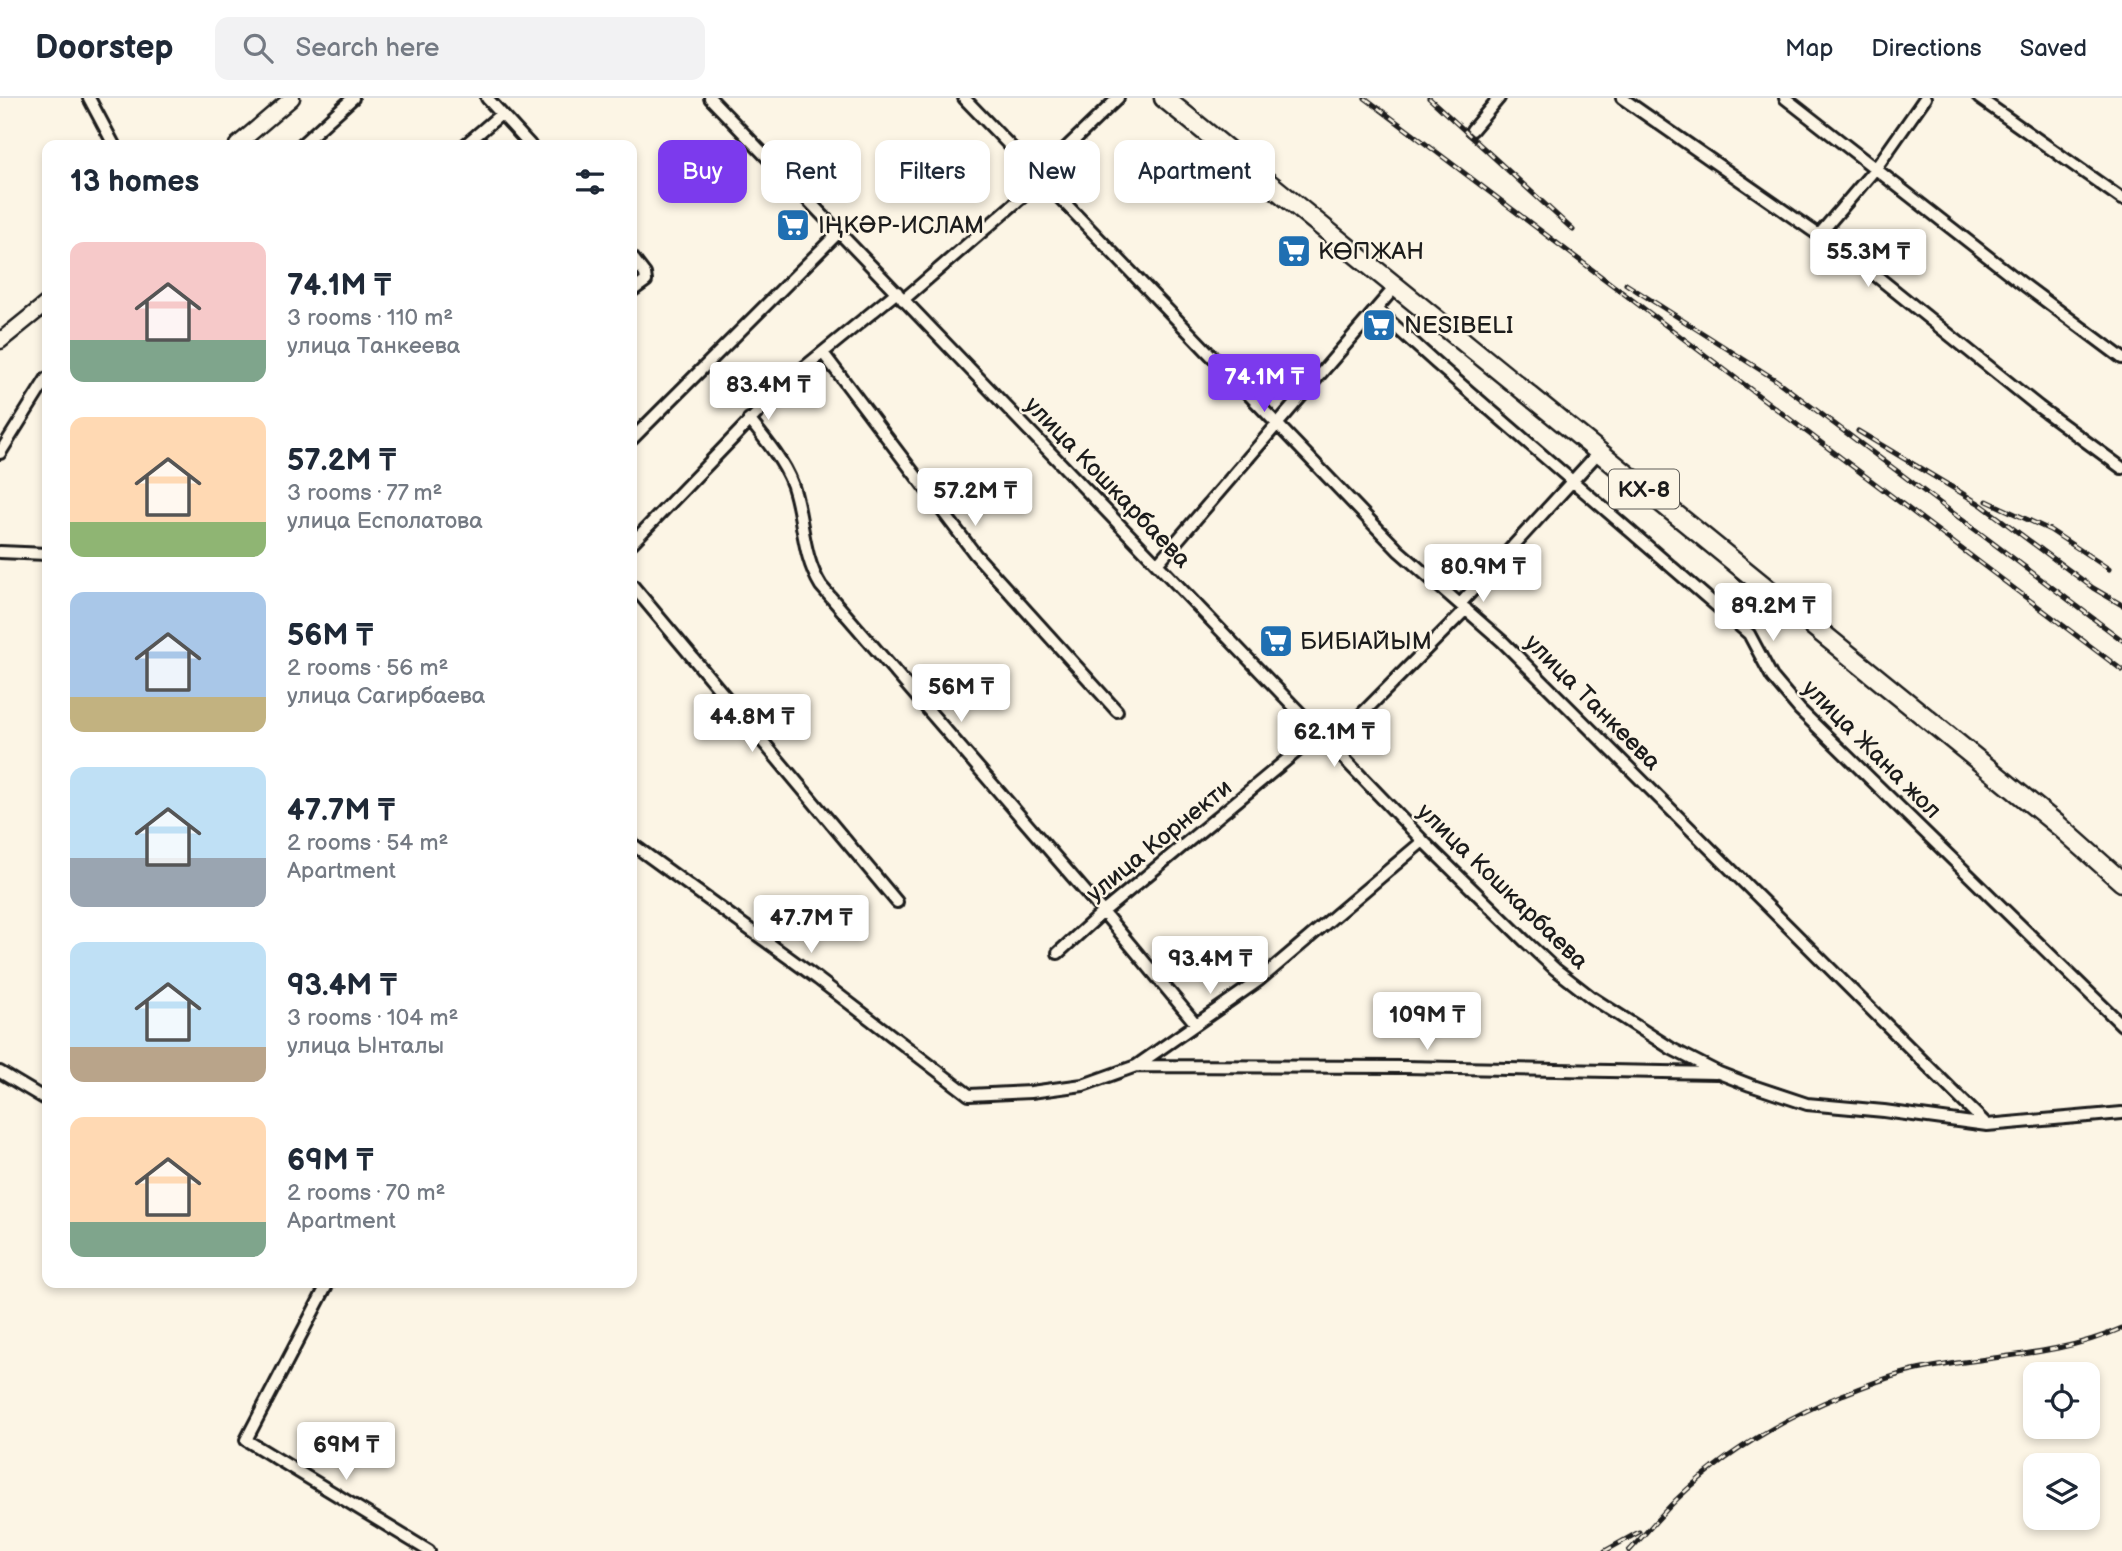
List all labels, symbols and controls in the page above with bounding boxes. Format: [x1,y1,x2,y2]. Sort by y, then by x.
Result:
search box [215,17,705,80]
text: Doorstep [35,28,173,68]
icon: search [239,29,277,67]
text: Search here [295,33,439,64]
text: Map [1785,34,1833,63]
text: Directions [1871,34,1982,63]
text: Saved [2020,34,2087,63]
chip: Buy [658,140,747,203]
chip: Rent [761,140,861,203]
chip: Filters [875,140,990,203]
chip: New [1004,140,1100,203]
chip: Apartment [1114,140,1275,203]
icon: filters [571,163,609,201]
text: 13 homes [70,164,199,200]
supermarket icon: ІҢКӘР-ИСЛАМ [774,206,812,244]
place label: ІҢКӘР-ИСЛАМ [818,211,984,240]
pin: 55.3M ₸ [1803,230,1933,289]
supermarket icon: КӨПЖАН [1275,232,1313,270]
place label: КӨПЖАН [1318,237,1424,266]
text: 55.3M ₸ [1826,238,1910,266]
text: 74.1M ₸ [287,268,391,304]
icon: home [126,270,210,354]
text: 3 rooms · 110 m² [287,304,453,332]
supermarket icon: NESIBELI [1360,306,1398,344]
place label: NESIBELI [1404,311,1513,340]
text: улица Танкеева [287,332,460,360]
pin: 74.1M ₸ [1199,354,1329,414]
pin: 83.4M ₸ [703,362,833,422]
text: 74.1M ₸ [1224,363,1304,391]
text: 83.4M ₸ [726,371,810,399]
street label: улица Кошкарбаева [1018,391,1197,574]
text: 57.2M ₸ [287,443,396,479]
icon: home [126,445,210,529]
pin: 57.2M ₸ [910,468,1040,528]
road number: КХ-8 [1609,470,1679,508]
text: 57.2M ₸ [933,477,1017,505]
text: 3 rooms · 77 m² [287,479,443,507]
text: улица Есполатова [287,507,483,535]
pin: 80.9M ₸ [1418,545,1548,604]
text: 80.9M ₸ [1440,553,1526,581]
pin: 89.2M ₸ [1708,584,1838,643]
text: 89.2M ₸ [1731,592,1815,620]
text: 56M ₸ [287,618,373,654]
icon: home [126,620,210,704]
supermarket icon: БИБІАЙЫМ [1257,622,1295,660]
place label: БИБІАЙЫМ [1300,627,1432,656]
street label: улица Танкеева [1518,628,1667,777]
text: 2 rooms · 56 m² [287,654,449,682]
pin: 56M ₸ [912,664,1010,724]
text: 56M ₸ [928,673,994,701]
street label: улица Жана жол [1796,674,1947,825]
text: улица Сагирбаева [287,682,485,710]
pin: 44.8M ₸ [687,694,817,754]
text: 44.8M ₸ [710,703,794,731]
pin: 62.1M ₸ [1269,710,1399,769]
text: 62.1M ₸ [1293,718,1375,746]
street label: улица Корнекти [1081,773,1238,908]
text: 47.7M ₸ [287,793,395,829]
icon: home [126,795,210,879]
street label: улица Кошкарбаева [1411,797,1594,976]
text: 2 rooms · 54 m² [287,829,449,857]
text: Apartment [287,857,396,885]
pin: 47.7M ₸ [746,896,876,955]
text: 47.7M ₸ [770,904,852,932]
pin: 93.4M ₸ [1145,936,1275,996]
text: 93.4M ₸ [1168,945,1252,973]
text: 93.4M ₸ [287,968,397,1004]
icon: home [126,970,210,1054]
pin: 109M ₸ [1370,992,1484,1052]
text: 109M ₸ [1389,1001,1465,1029]
text: 3 rooms · 104 m² [287,1004,458,1032]
text: улица Ынталы [287,1032,444,1060]
text: 69M ₸ [287,1143,373,1179]
icon: home [126,1145,210,1229]
text: 2 rooms · 70 m² [287,1179,446,1207]
text: Apartment [287,1207,396,1235]
map controls [2023,1362,2100,1530]
button: locate [2023,1362,2100,1439]
pin: 69M ₸ [297,1422,395,1482]
text: 69M ₸ [313,1431,379,1459]
button: layers [2023,1453,2100,1530]

